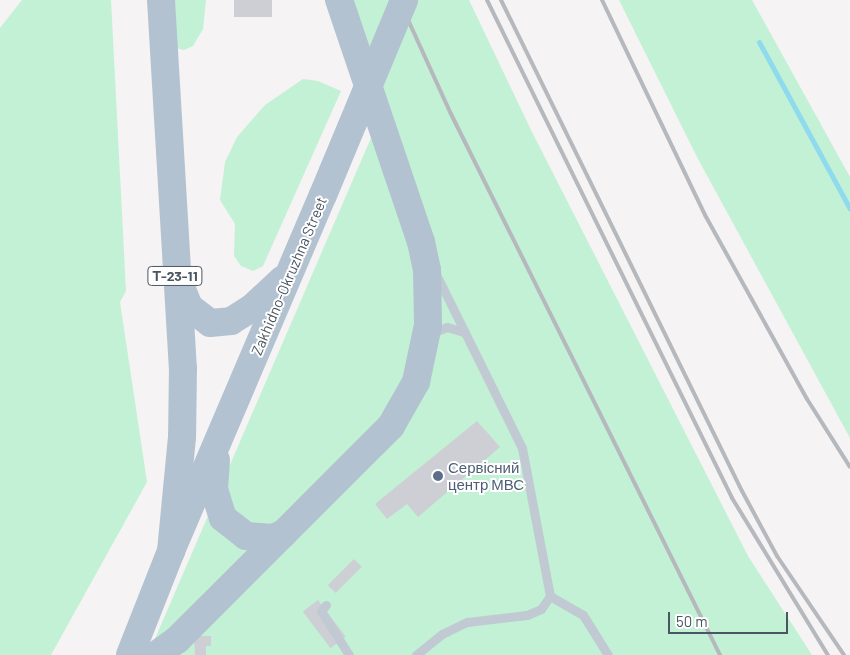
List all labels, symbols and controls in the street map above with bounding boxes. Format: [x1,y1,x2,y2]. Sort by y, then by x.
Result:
street label: Zakhidno-Okruzhna Street [247,194,331,358]
road number: Т-23-11 [146,264,204,288]
place label: Сервісний центр МВС [448,458,524,493]
marker: Сервісний центр МВС [432,470,444,482]
scale bar [670,602,790,634]
text: 50 m [676,612,708,630]

